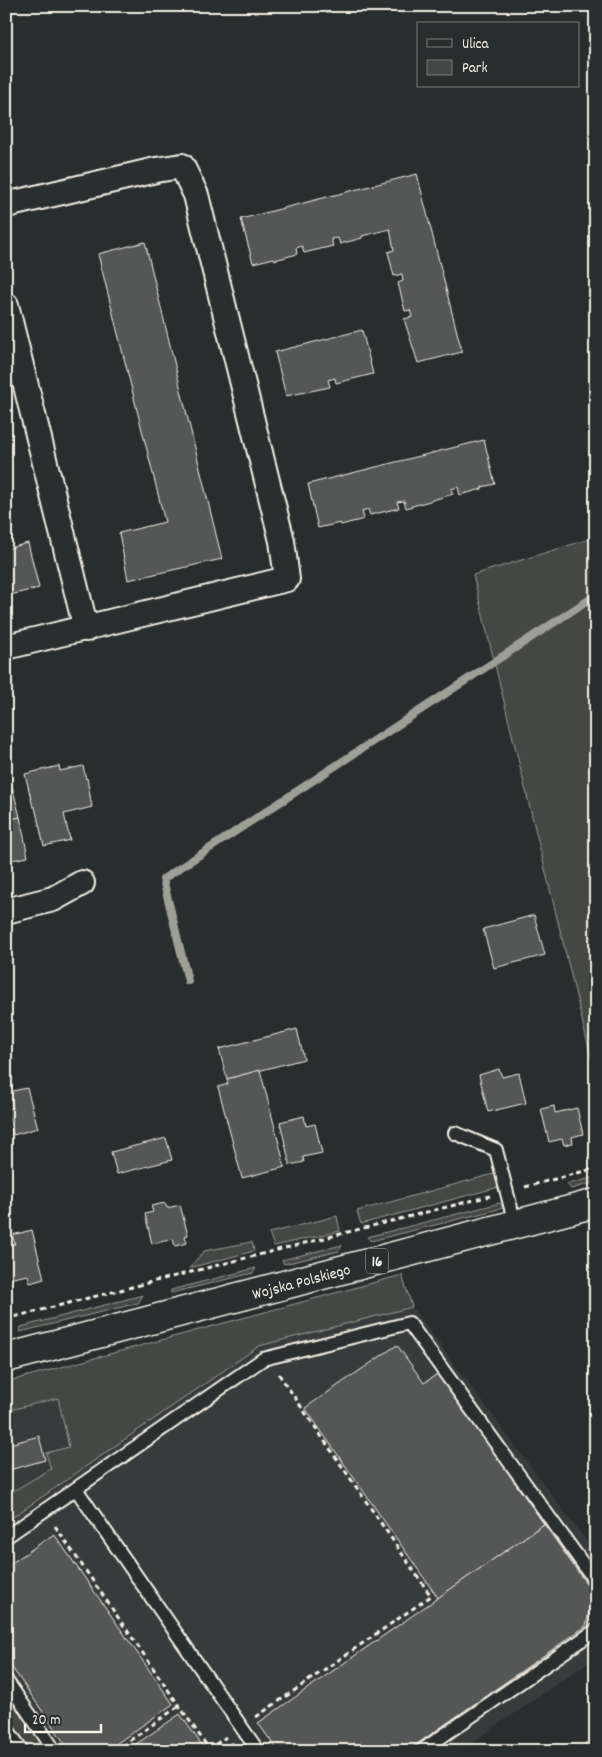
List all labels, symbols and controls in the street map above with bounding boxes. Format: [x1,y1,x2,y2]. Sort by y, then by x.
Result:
legend [417,22,580,88]
text: Ulica [462,34,490,56]
text: Park [462,58,488,80]
road number: 16 [366,1248,388,1274]
street label: Wojska Polskiego [250,1259,353,1307]
scale bar [25,1702,101,1734]
text: 20 m [32,1710,60,1732]

